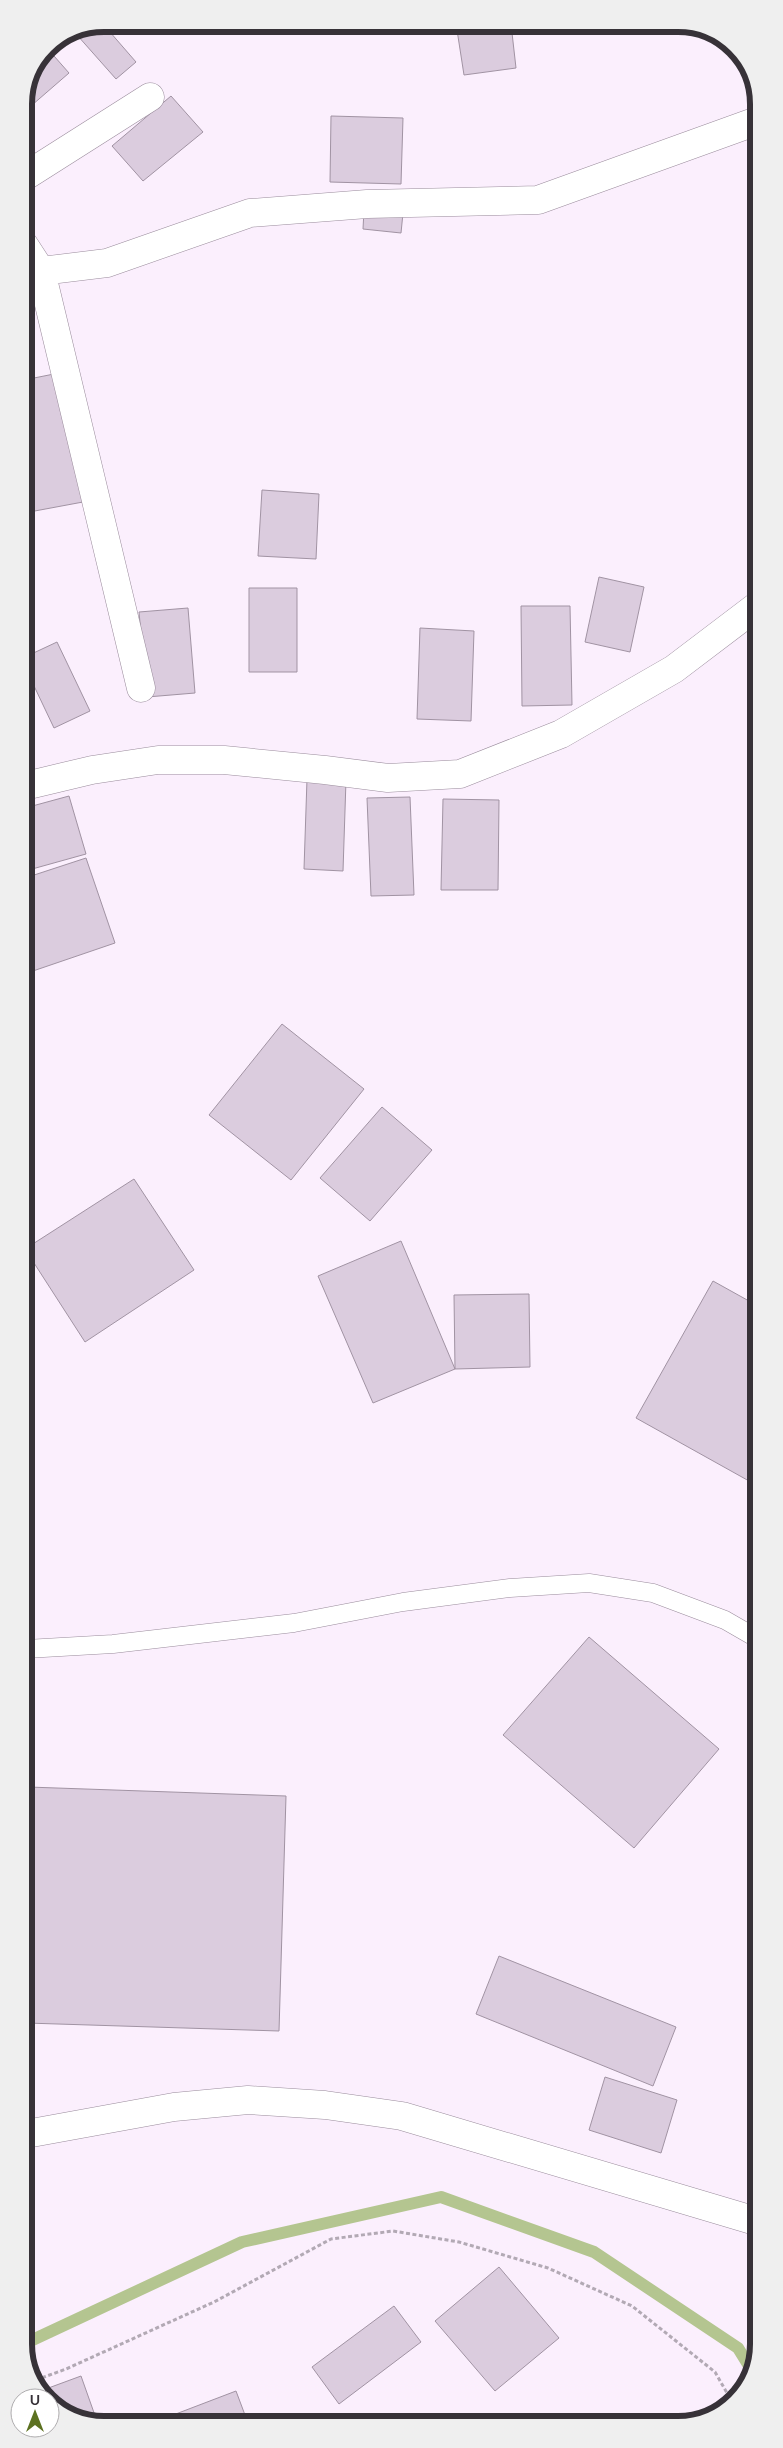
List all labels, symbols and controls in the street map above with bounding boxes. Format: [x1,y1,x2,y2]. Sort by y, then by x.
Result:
north arrow [10,2388,60,2438]
text: U [30,2391,40,2408]

